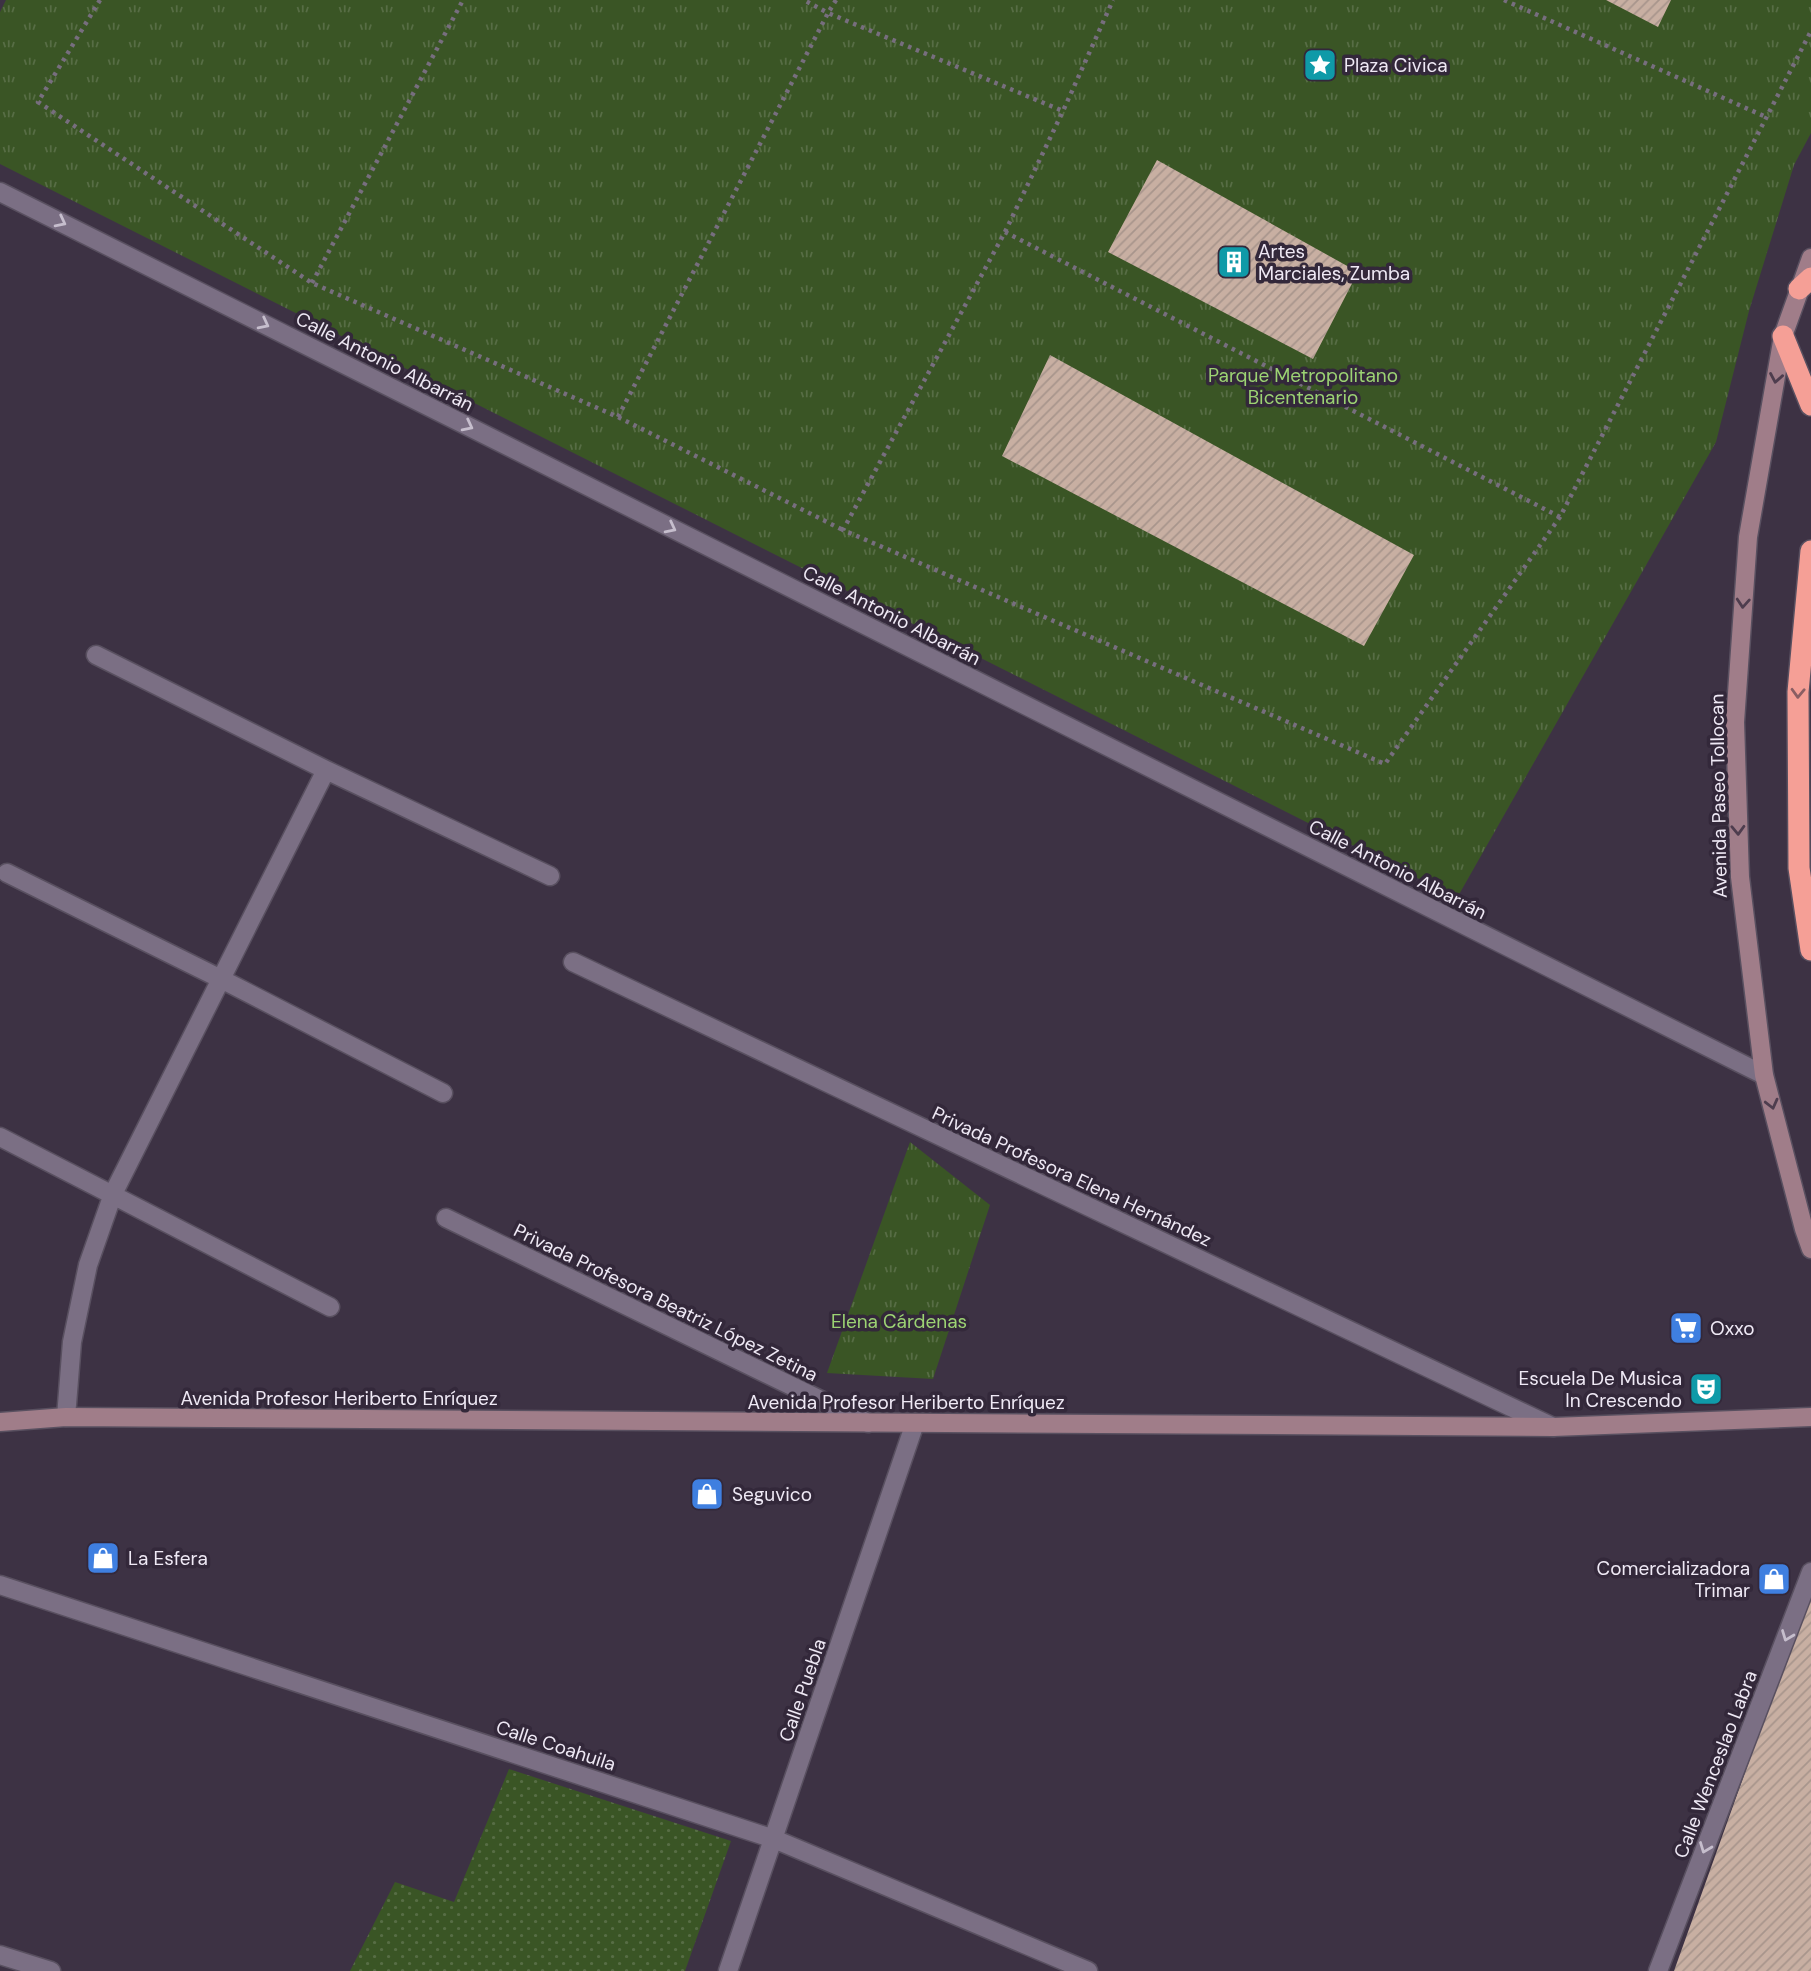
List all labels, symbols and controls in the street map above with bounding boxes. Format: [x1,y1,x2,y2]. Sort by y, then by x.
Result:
place icon: Plaza Civica [1301,46,1339,84]
place label: Plaza Civica [1344,53,1448,78]
one-way arrow [54,214,66,228]
place label: Artes Marciales, Zumba [1258,239,1410,286]
building icon: Artes Marciales, Zumba [1215,243,1253,281]
street label: Calle Antonio Albarrán [292,306,478,417]
one-way arrow [257,316,269,330]
park label: Parque Metropolitano Bicentenario [1208,363,1398,410]
one-way arrow [1769,372,1784,384]
one-way arrow [461,417,473,431]
one-way arrow [664,519,676,533]
street label: Calle Antonio Albarrán [799,560,985,671]
one-way arrow [1736,598,1751,609]
one-way arrow [1791,687,1806,698]
street label: Avenida Paseo Tollocan [1704,694,1733,898]
street label: Calle Antonio Albarrán [1305,814,1491,925]
one-way arrow [1731,825,1746,836]
one-way arrow [1764,1098,1778,1110]
street label: Privada Profesora Elena Hernández [928,1101,1215,1252]
street label: Privada Profesora Beatriz López Zetina [510,1218,822,1387]
park label: Elena Cárdenas [831,1309,967,1334]
supermarket icon: Oxxo [1667,1309,1705,1347]
place label: Oxxo [1710,1316,1754,1341]
place label: Escuela De Musica In Crescendo [1518,1366,1682,1413]
theatre icon: Escuela De Musica In Crescendo [1687,1370,1725,1408]
street label: Avenida Profesor Heriberto Enríquez [180,1386,498,1411]
street label: Avenida Profesor Heriberto Enríquez [747,1390,1065,1415]
shop icon: Seguvico [688,1475,726,1513]
place label: Seguvico [732,1482,812,1507]
shop icon: La Esfera [84,1539,122,1577]
place label: La Esfera [128,1546,208,1571]
place label: Comercializadora Trimar [1597,1556,1750,1603]
shop icon: Comercializadora Trimar [1755,1560,1793,1598]
one-way arrow [1781,1629,1795,1641]
street label: Calle Puebla [773,1635,832,1745]
street label: Calle Wenceslao Labra [1668,1667,1763,1862]
street label: Calle Coahuila [493,1714,619,1777]
one-way arrow [1699,1842,1713,1854]

